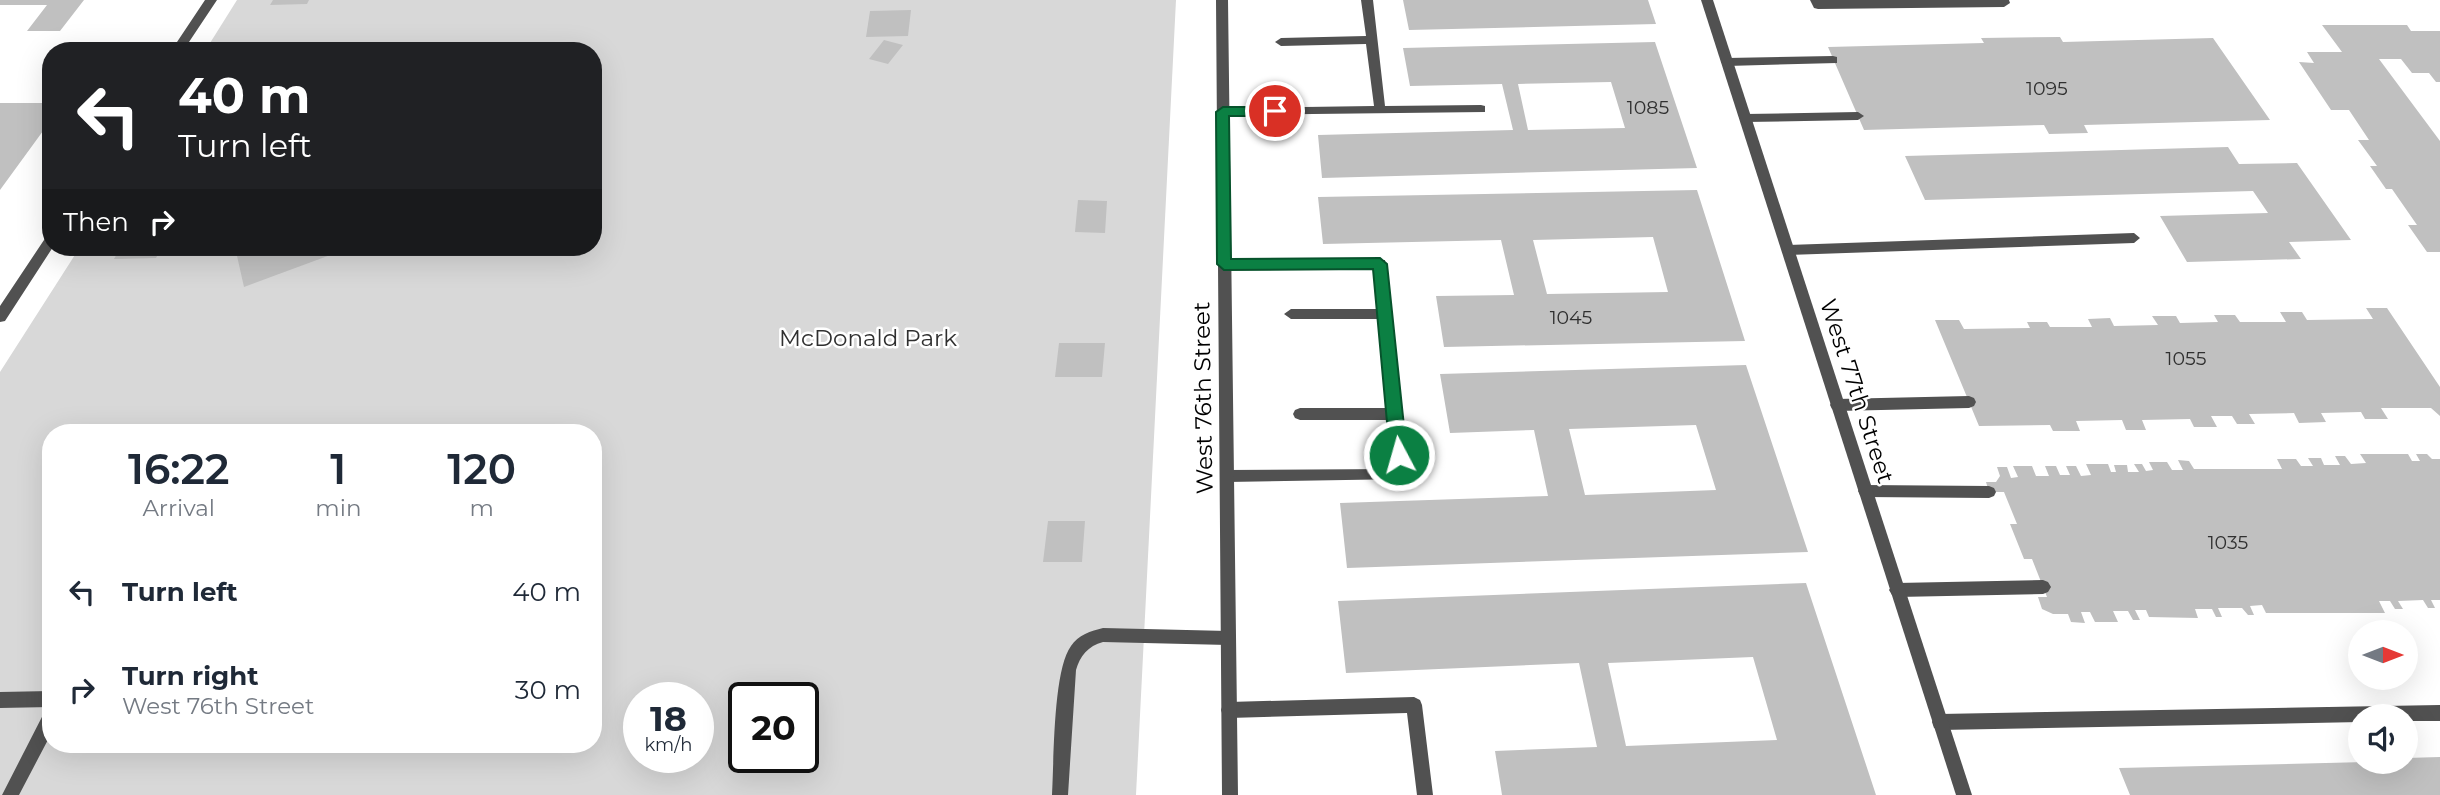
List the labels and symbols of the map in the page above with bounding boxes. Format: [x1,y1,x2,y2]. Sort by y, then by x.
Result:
house number: 1095 [2026,77,2068,100]
pin [1245,81,1305,141]
house number: 1085 [1627,96,1669,119]
street label: West 77th Street [1814,295,1900,487]
street label: West 76th Street [1187,302,1219,494]
house number: 1045 [1550,306,1593,329]
park label: McDonald Park [779,324,957,352]
house number: 1055 [2166,347,2207,370]
position arrow [1362,418,1436,492]
house number: 1035 [2208,531,2249,554]
north arrow [2348,620,2418,690]
speed limit sign: 20 [728,682,819,773]

